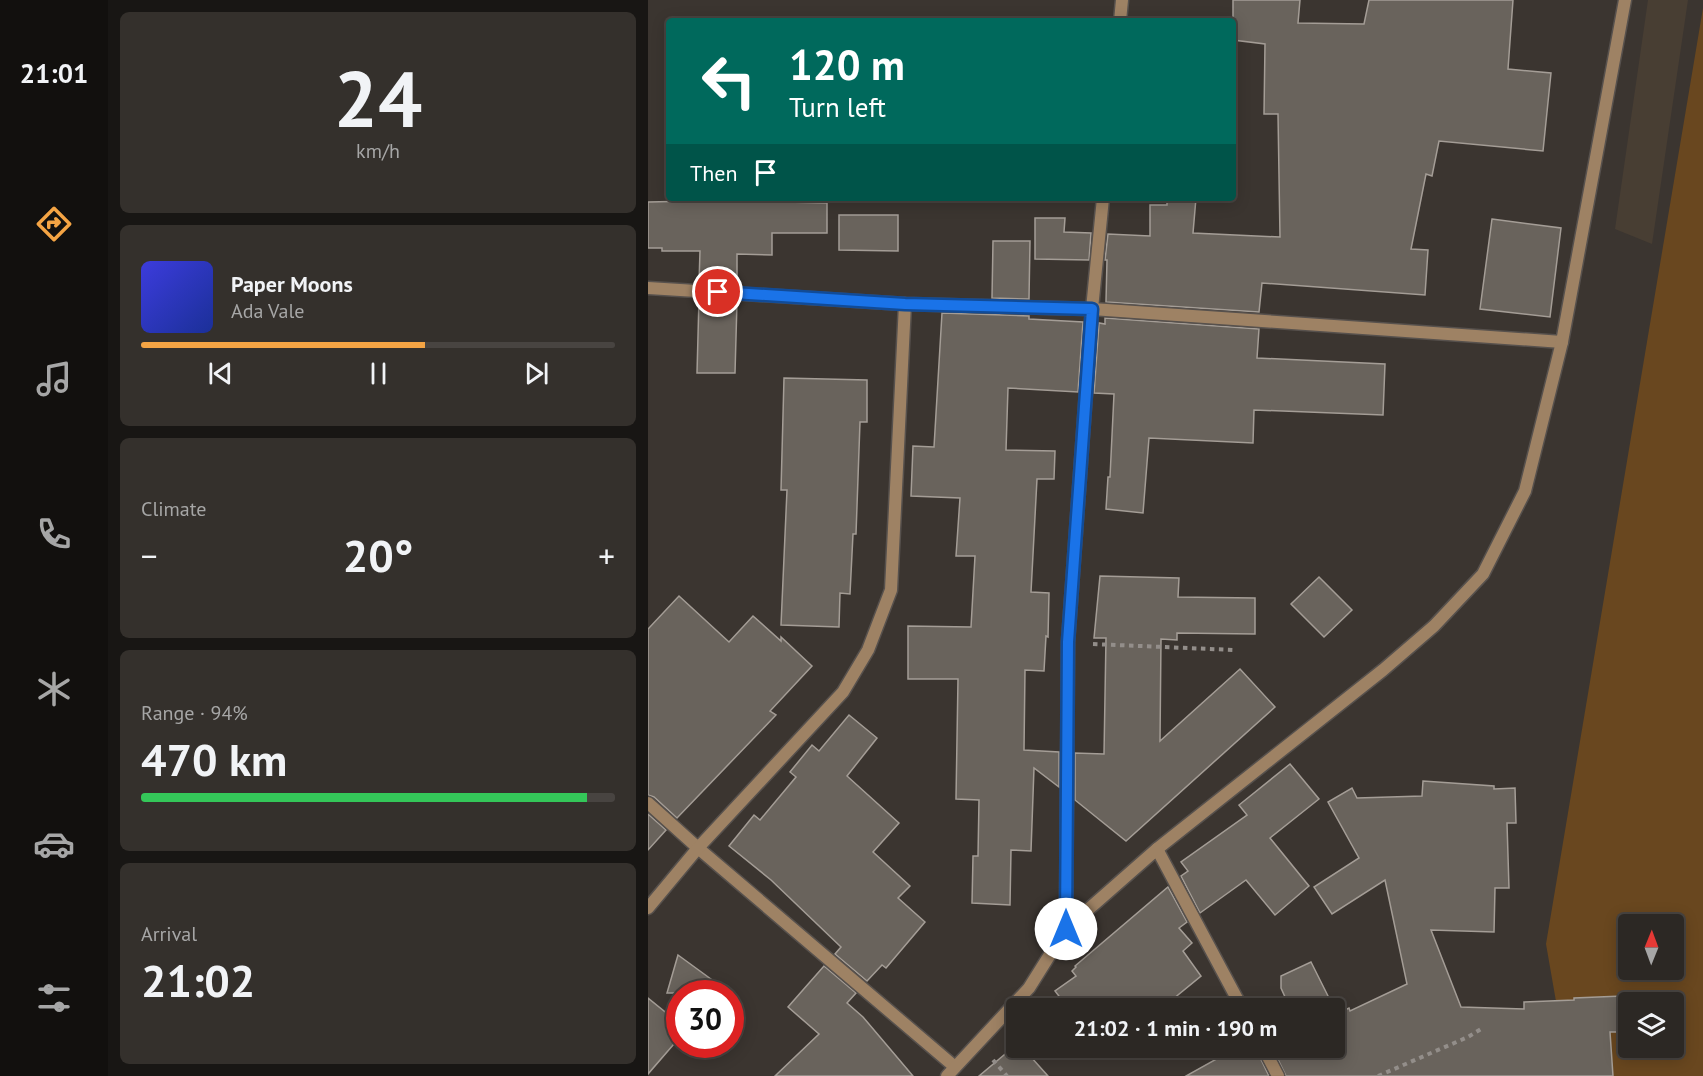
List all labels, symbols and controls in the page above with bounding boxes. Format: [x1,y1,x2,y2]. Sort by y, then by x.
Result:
text: 120 m [789,37,905,92]
icon: left [690,42,768,120]
text: 24 [334,48,422,149]
text: 21:01 [20,56,88,90]
text: Turn left [789,90,886,124]
text: km/h [356,138,400,164]
icon: arrive [749,156,782,189]
text: Then [690,159,737,187]
icon: directions [33,203,75,245]
pin [692,266,743,317]
text: Paper Moons [231,270,353,298]
icon: arrive [701,275,734,308]
text: Ada Vale [231,298,304,324]
icon: previous [204,357,237,390]
icon: pause [362,357,395,390]
icon: next [520,357,553,390]
icon: music [33,358,75,400]
text: Climate [141,496,207,522]
icon: phone [33,513,75,555]
text: 20° [343,526,413,584]
text: − [141,534,158,577]
text: + [598,534,615,577]
icon: climate [33,668,75,710]
text: Range · 94% [141,700,248,726]
text: 470 km [141,730,287,788]
icon: car [33,823,75,865]
position arrow [1034,897,1098,961]
north arrow [1618,914,1684,980]
map controls [1618,914,1684,1058]
text: Arrival [141,921,197,947]
text: 21:02 [141,951,255,1009]
icon: filters [33,977,75,1019]
speed limit sign: 30 [666,980,744,1058]
button: layers [1618,992,1684,1058]
text: 21:02 · 1 min · 190 m [1074,1014,1277,1042]

